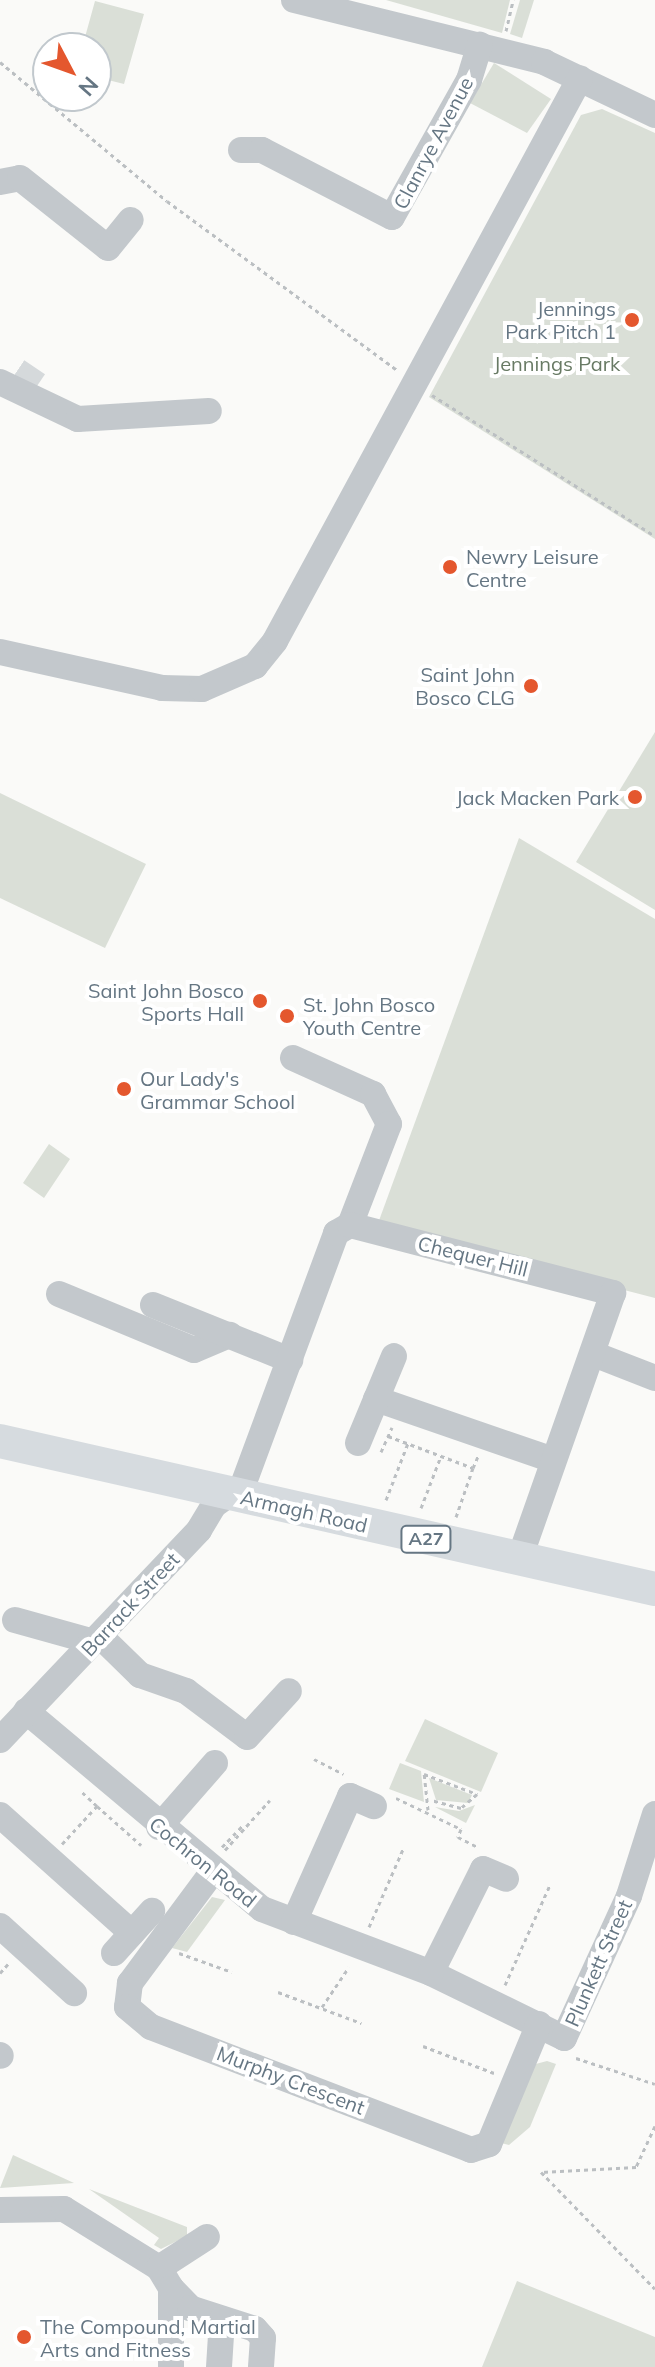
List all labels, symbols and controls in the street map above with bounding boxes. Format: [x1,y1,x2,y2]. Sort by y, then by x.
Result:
north arrow [32,32,112,112]
text: N [73,71,105,102]
street label: Clanrye Avenue [388,73,478,213]
place label: Jennings Park Pitch 1 [505,296,616,343]
marker: Jennings Park Pitch 1 [623,311,641,329]
park label: Jennings Park [494,351,620,375]
place label: Newry Leisure Centre [466,544,599,591]
marker: Newry Leisure Centre [441,558,459,576]
place label: Saint John Bosco CLG [415,662,515,709]
marker: Saint John Bosco CLG [522,677,540,695]
place label: Jack Macken Park [456,785,619,809]
marker: Jack Macken Park [626,788,644,806]
place label: Saint John Bosco Sports Hall [88,978,244,1025]
marker: Saint John Bosco Sports Hall [251,992,269,1010]
place label: St. John Bosco Youth Centre [303,992,435,1039]
marker: St. John Bosco Youth Centre [278,1007,296,1025]
place label: Our Lady's Grammar School [140,1066,295,1113]
marker: Our Lady's Grammar School [115,1080,133,1098]
street label: Chequer Hill [415,1231,531,1281]
street label: Armagh Road [238,1485,370,1537]
road number: A27 [400,1525,452,1553]
street label: Barrack Street [76,1547,184,1661]
street label: Cochron Road [145,1812,261,1912]
street label: Plunkett Street [559,1896,637,2030]
street label: Murphy Crescent [214,2041,368,2119]
place label: The Compound, Martial Arts and Fitness [40,2314,256,2361]
marker: The Compound, Martial Arts and Fitness [15,2328,33,2346]

